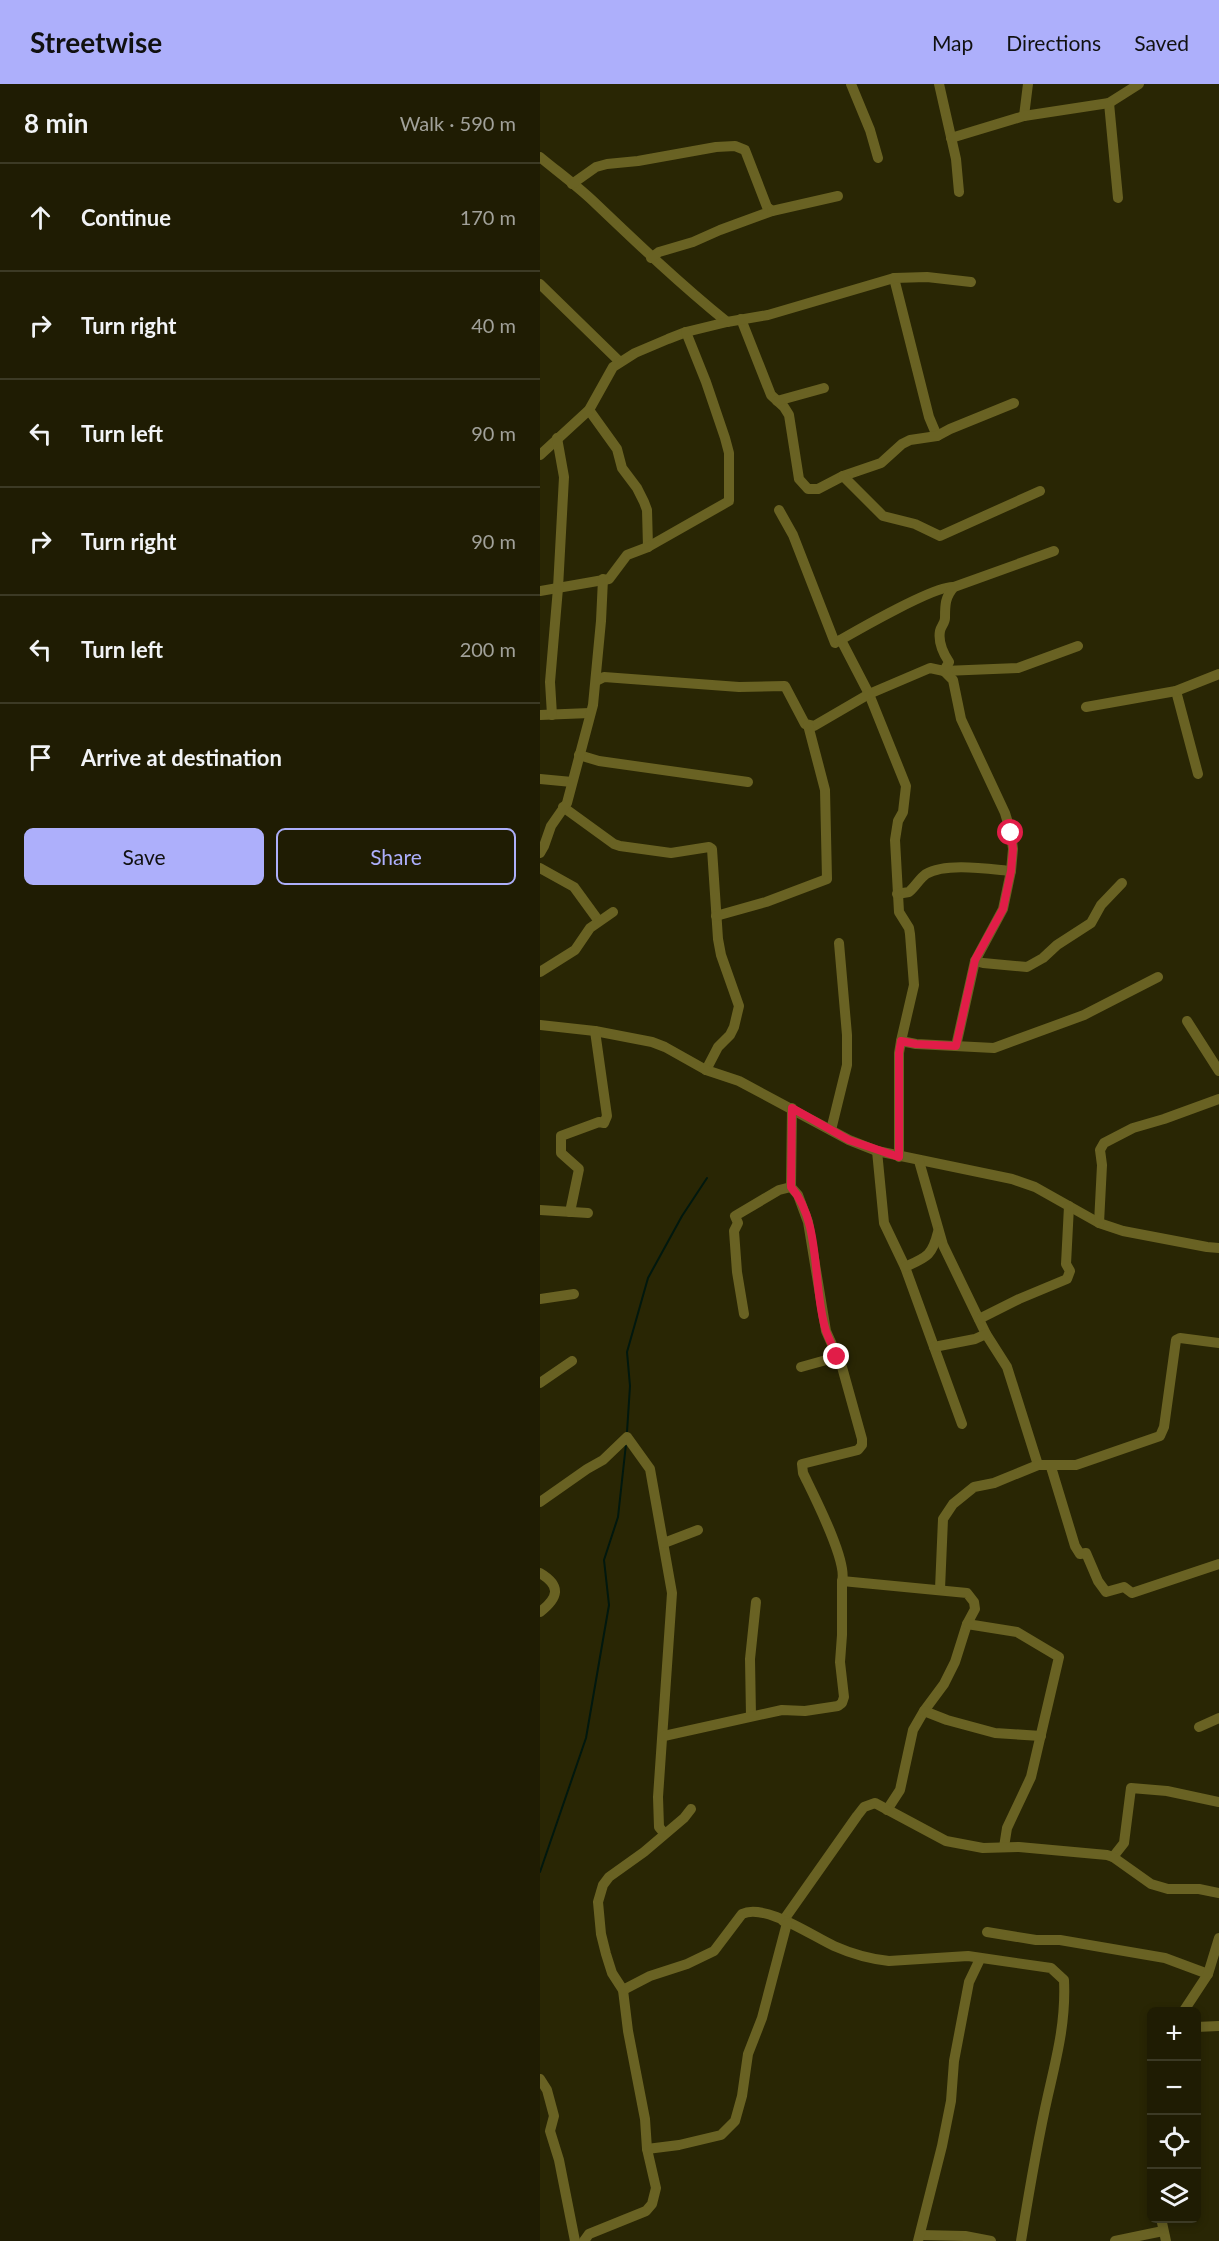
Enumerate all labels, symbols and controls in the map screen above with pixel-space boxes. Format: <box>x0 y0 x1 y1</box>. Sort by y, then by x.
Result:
text: Streetwise <box>30 25 162 59</box>
text: Map <box>932 30 973 55</box>
text: Directions <box>1006 30 1101 55</box>
text: Saved <box>1134 30 1189 55</box>
text: 8 min <box>24 107 88 139</box>
text: Walk · 590 m <box>400 111 516 135</box>
icon: ahead <box>24 201 57 234</box>
text: Continue <box>81 204 171 231</box>
text: 170 m <box>460 205 516 229</box>
icon: right <box>24 309 57 342</box>
text: Turn right <box>81 312 176 339</box>
text: 40 m <box>471 313 516 337</box>
icon: left <box>24 417 57 450</box>
text: Turn left <box>81 420 163 447</box>
text: 90 m <box>471 421 516 445</box>
icon: right <box>24 525 57 558</box>
text: Turn right <box>81 528 176 555</box>
text: 90 m <box>471 529 516 553</box>
icon: left <box>24 633 57 666</box>
text: Turn left <box>81 636 163 663</box>
text: 200 m <box>460 637 516 661</box>
icon: arrive <box>24 741 57 774</box>
text: Arrive at destination <box>81 744 282 771</box>
route start <box>997 819 1023 845</box>
button: Save <box>24 828 264 885</box>
button: Share <box>276 828 516 885</box>
route end <box>823 1343 849 1369</box>
map controls <box>1147 2007 1201 2223</box>
button: + <box>1147 2007 1201 2061</box>
button: − <box>1147 2061 1201 2115</box>
button: locate <box>1147 2115 1201 2169</box>
button: layers <box>1147 2169 1201 2223</box>

